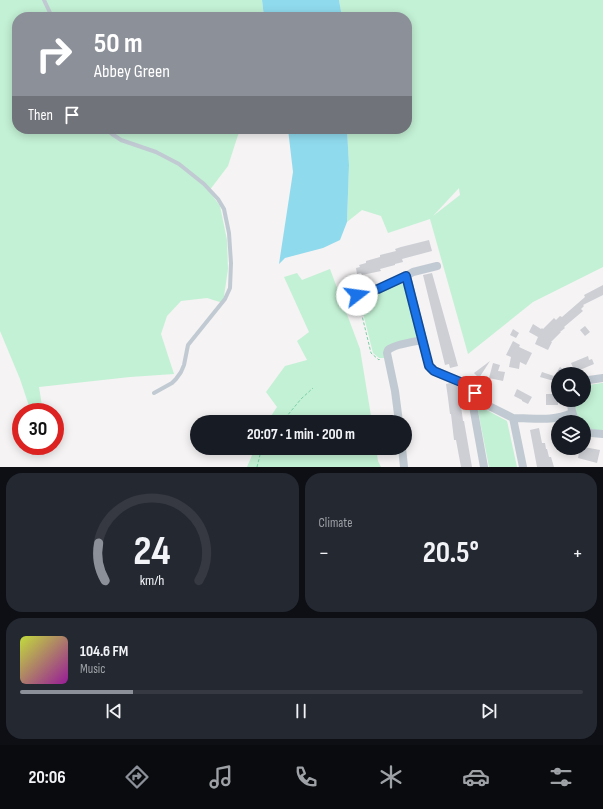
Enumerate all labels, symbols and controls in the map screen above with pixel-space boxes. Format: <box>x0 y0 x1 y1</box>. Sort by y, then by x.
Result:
text: 50 m <box>94 27 143 60</box>
icon: right <box>28 28 80 80</box>
text: Abbey Green <box>94 61 170 82</box>
icon: arrive <box>61 104 83 126</box>
text: Then <box>28 106 53 125</box>
position arrow <box>336 274 378 316</box>
map controls <box>551 367 591 455</box>
button: search <box>551 367 591 407</box>
pin <box>458 376 492 410</box>
icon: arrive <box>464 382 486 404</box>
speed limit sign: 30 <box>12 403 64 455</box>
button: layers <box>551 415 591 455</box>
text: 20:07 · 1 min · 200 m <box>247 425 355 444</box>
text: Climate <box>319 515 352 531</box>
text: 24 <box>134 526 171 575</box>
text: 20.5° <box>423 535 479 571</box>
text: − <box>319 540 329 567</box>
text: + <box>572 540 583 567</box>
text: km/h <box>140 571 165 588</box>
text: 104.6 FM <box>80 642 128 661</box>
text: Music <box>80 661 105 677</box>
icon: previous <box>103 700 125 722</box>
icon: pause <box>290 700 312 722</box>
icon: next <box>478 700 500 722</box>
icon: directions <box>123 763 151 791</box>
icon: music <box>207 763 235 791</box>
icon: phone <box>292 763 320 791</box>
icon: climate <box>377 763 405 791</box>
icon: car <box>462 763 490 791</box>
icon: filters <box>547 763 575 791</box>
text: 20:06 <box>28 767 66 788</box>

